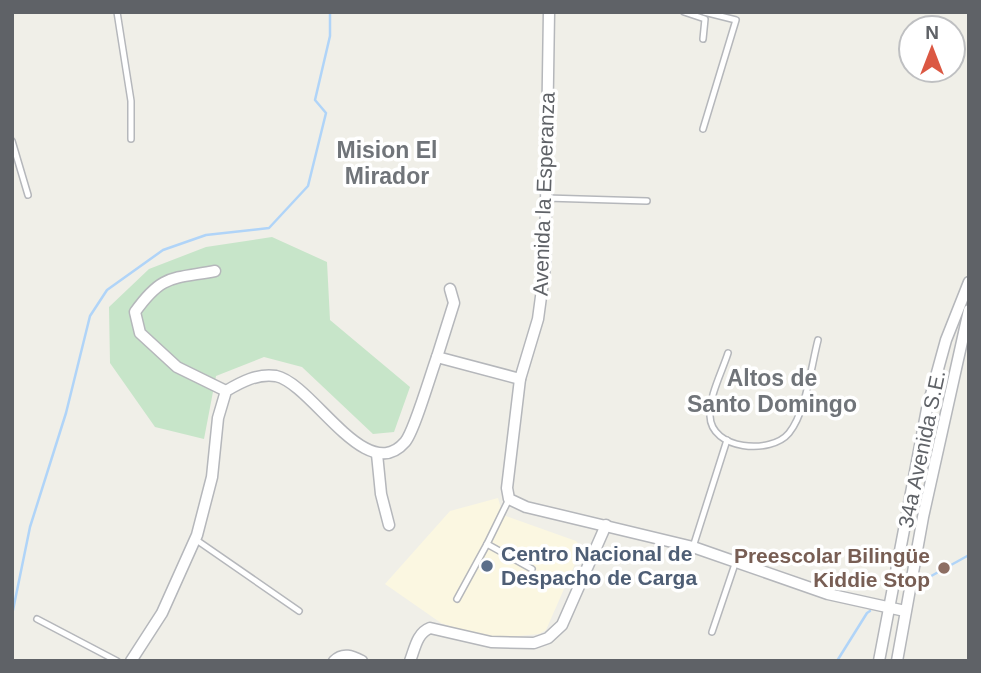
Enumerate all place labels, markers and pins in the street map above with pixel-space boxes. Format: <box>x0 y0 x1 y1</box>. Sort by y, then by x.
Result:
place label: Centro Nacional de Despacho de Carga <box>501 542 697 589</box>
place label: Preescolar Bilingüe Kiddie Stop <box>734 544 930 591</box>
marker: Centro Nacional de Despacho de Carga <box>479 558 495 574</box>
marker: Preescolar Bilingüe Kiddie Stop <box>936 560 952 576</box>

